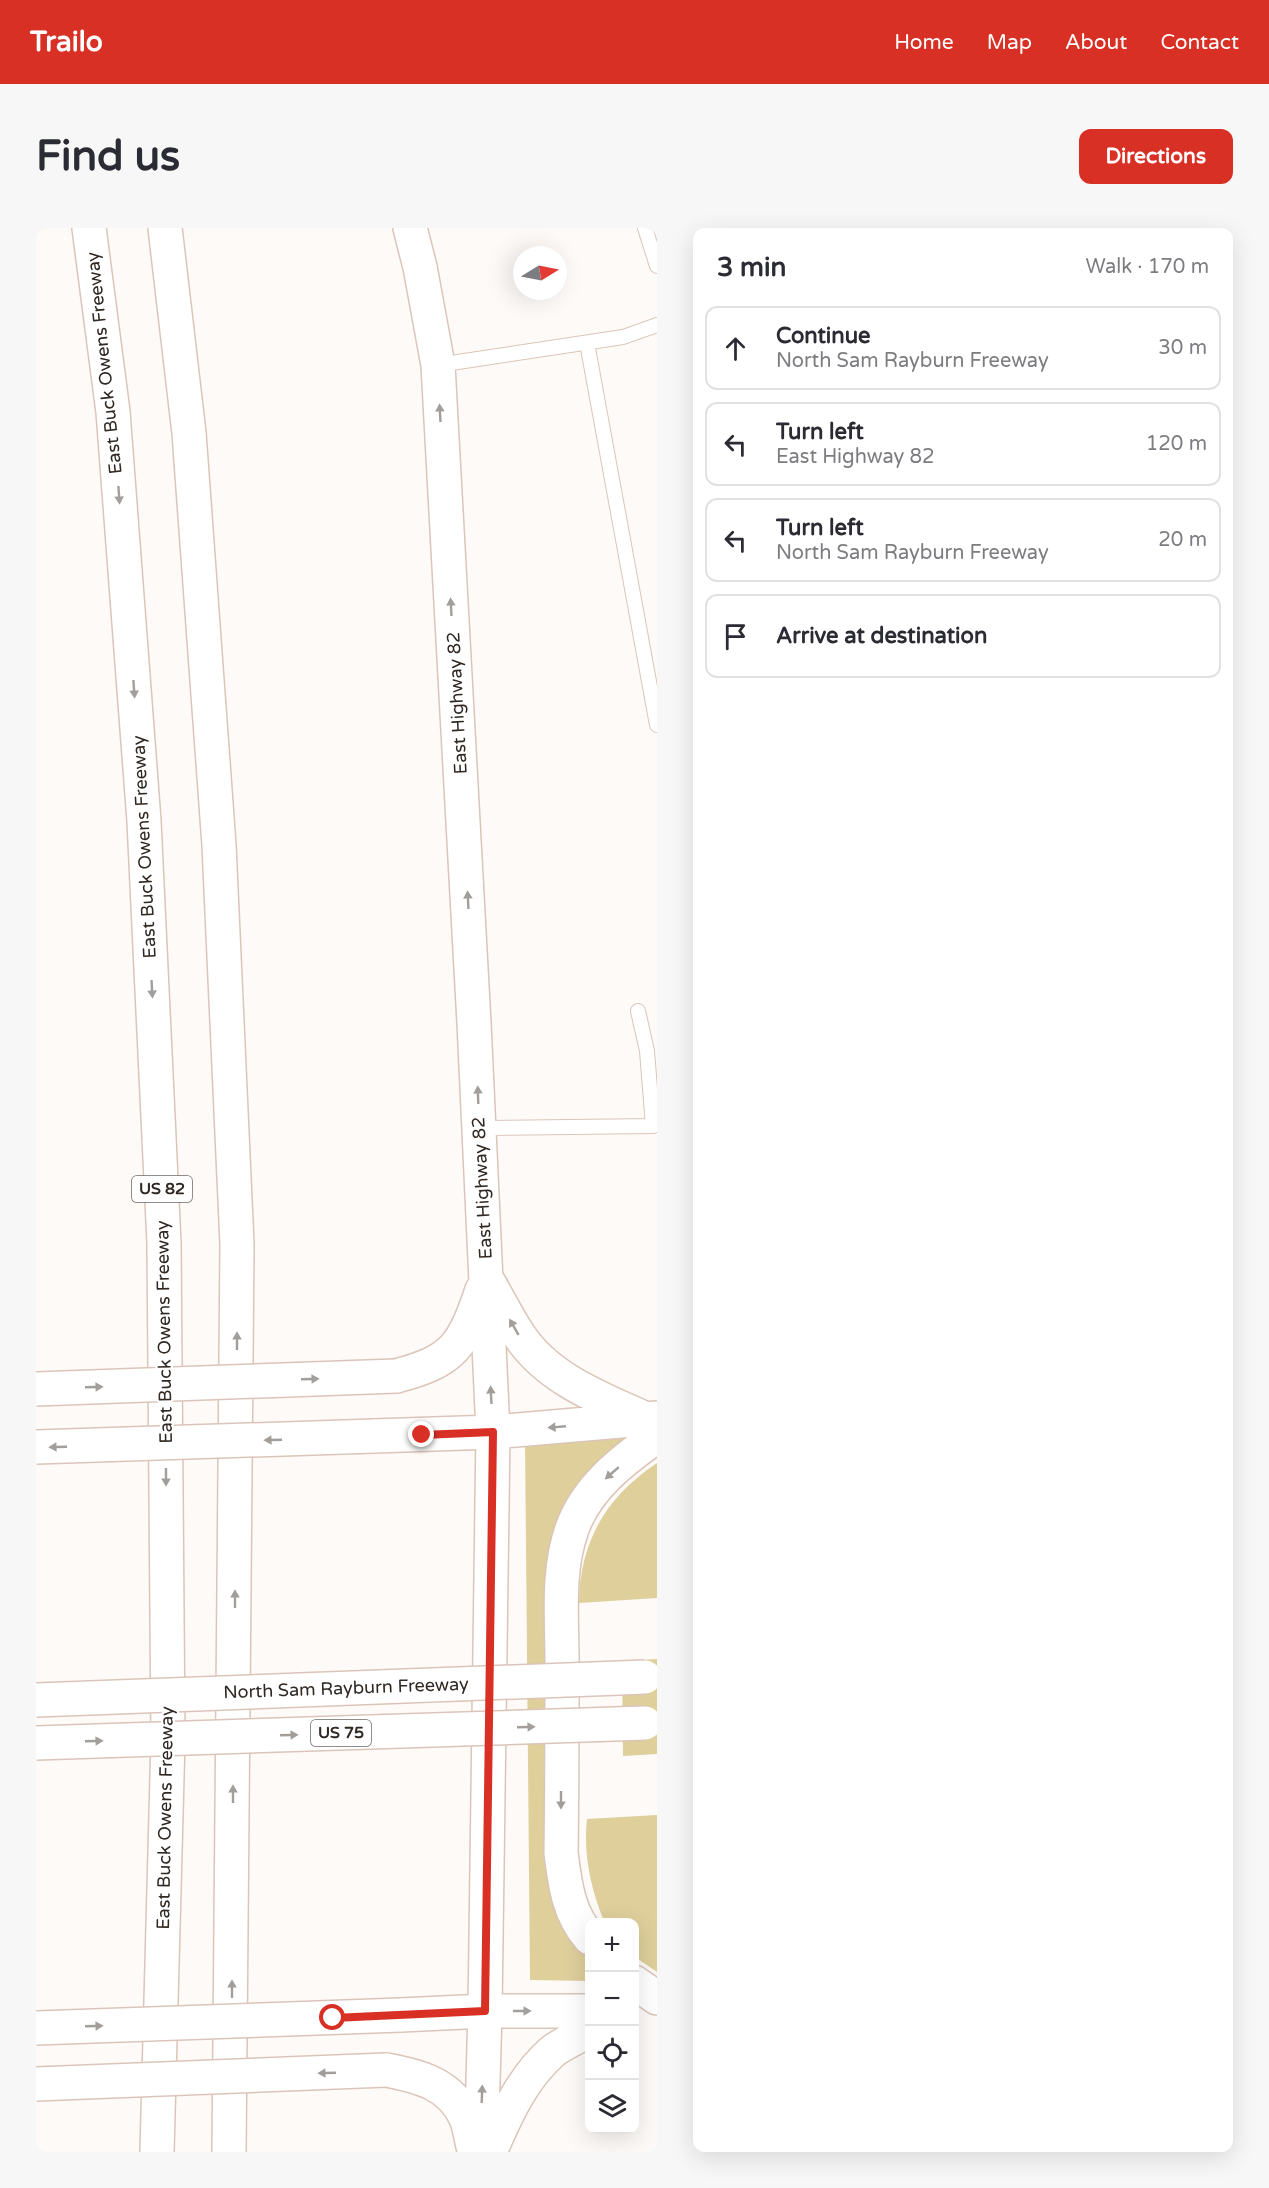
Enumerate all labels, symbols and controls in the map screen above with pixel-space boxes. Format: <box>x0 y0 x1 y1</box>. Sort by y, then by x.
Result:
text: Trailo <box>30 25 103 59</box>
text: Home <box>894 30 954 55</box>
text: Map <box>987 30 1032 55</box>
text: About <box>1065 30 1127 55</box>
text: Contact <box>1160 30 1239 55</box>
button: Directions <box>1079 129 1233 184</box>
text: Find us <box>36 131 180 182</box>
north arrow <box>513 246 567 300</box>
street label: East Buck Owens Freeway <box>81 250 127 475</box>
text: 3 min <box>717 252 786 283</box>
text: Walk · 170 m <box>1086 255 1209 279</box>
text: Continue <box>776 323 871 349</box>
icon: ahead <box>719 332 752 365</box>
text: 30 m <box>1158 336 1207 360</box>
text: North Sam Rayburn Freeway <box>776 349 1049 373</box>
one-way arrow <box>436 403 445 422</box>
text: Turn left <box>776 419 864 445</box>
icon: left <box>719 428 752 461</box>
text: 120 m <box>1146 432 1207 456</box>
text: East Highway 82 <box>776 445 935 469</box>
one-way arrow <box>114 485 124 504</box>
text: Turn left <box>776 515 864 541</box>
icon: left <box>719 524 752 557</box>
text: 20 m <box>1158 528 1207 552</box>
text: North Sam Rayburn Freeway <box>776 541 1049 565</box>
one-way arrow <box>447 598 456 617</box>
icon: arrive <box>719 620 752 653</box>
text: Arrive at destination <box>776 623 987 649</box>
street label: East Highway 82 <box>442 631 472 775</box>
one-way arrow <box>129 680 139 699</box>
street label: East Buck Owens Freeway <box>127 735 161 959</box>
one-way arrow <box>463 891 472 910</box>
one-way arrow <box>147 979 156 998</box>
one-way arrow <box>473 1085 482 1104</box>
street label: East Highway 82 <box>467 1116 497 1260</box>
road number: US 82 <box>132 1176 192 1202</box>
street label: East Buck Owens Freeway <box>151 1220 177 1444</box>
one-way arrow <box>509 1318 519 1335</box>
one-way arrow <box>232 1331 241 1350</box>
one-way arrow <box>301 1374 320 1383</box>
one-way arrow <box>85 1382 104 1391</box>
one-way arrow <box>487 1385 496 1404</box>
route end <box>408 1421 434 1447</box>
one-way arrow <box>547 1422 566 1432</box>
one-way arrow <box>264 1435 283 1444</box>
one-way arrow <box>48 1442 67 1451</box>
one-way arrow <box>605 1466 620 1479</box>
one-way arrow <box>161 1468 171 1487</box>
one-way arrow <box>230 1589 239 1608</box>
street label: North Sam Rayburn Freeway <box>223 1673 469 1703</box>
street label: East Buck Owens Freeway <box>152 1706 178 1930</box>
road number: US 75 <box>311 1720 371 1746</box>
one-way arrow <box>517 1722 536 1732</box>
one-way arrow <box>280 1730 299 1740</box>
one-way arrow <box>85 1737 104 1746</box>
one-way arrow <box>228 1784 238 1803</box>
one-way arrow <box>557 1791 566 1810</box>
map controls <box>585 1918 639 2134</box>
button: + <box>585 1918 639 1972</box>
button: − <box>585 1972 639 2026</box>
one-way arrow <box>227 1979 236 1998</box>
route start <box>319 2004 345 2030</box>
one-way arrow <box>513 2006 532 2016</box>
one-way arrow <box>85 2022 104 2031</box>
button: locate <box>585 2026 639 2080</box>
one-way arrow <box>318 2068 337 2077</box>
button: layers <box>585 2080 639 2134</box>
one-way arrow <box>478 2084 487 2103</box>

